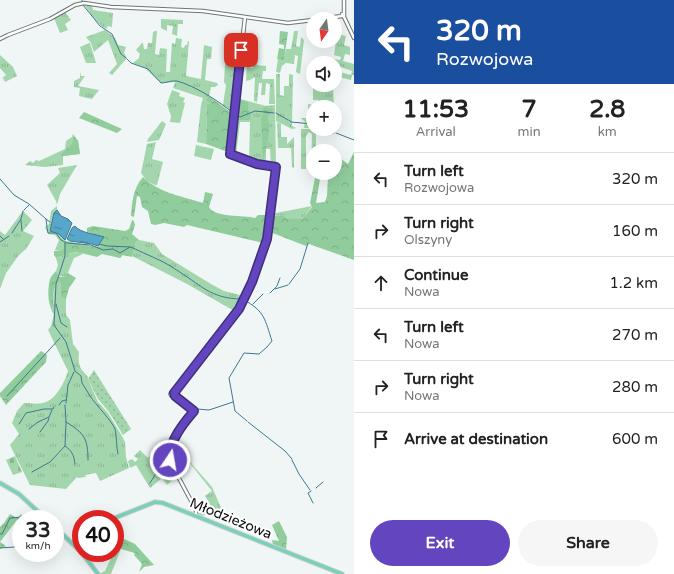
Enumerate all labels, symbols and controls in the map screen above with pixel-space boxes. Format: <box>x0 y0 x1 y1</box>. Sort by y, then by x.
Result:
north arrow <box>306 12 342 48</box>
map controls <box>306 12 342 180</box>
text: 320 m <box>436 14 522 48</box>
icon: left <box>370 16 422 68</box>
pin <box>224 33 258 67</box>
icon: arrive <box>230 39 252 61</box>
text: Rozwojowa <box>436 48 533 70</box>
button: sound <box>306 56 342 92</box>
text: 11:53 <box>403 95 469 124</box>
text: 7 <box>522 95 537 124</box>
text: 2.8 <box>589 95 625 124</box>
button: + <box>306 100 342 136</box>
text: Arrival <box>416 124 456 140</box>
text: min <box>518 124 541 140</box>
text: km <box>598 124 617 140</box>
button: − <box>306 144 342 180</box>
text: Turn left <box>404 162 464 180</box>
icon: left <box>370 168 392 190</box>
text: 320 m <box>612 170 658 188</box>
text: Rozwojowa <box>404 180 474 196</box>
text: Turn right <box>404 214 474 232</box>
icon: right <box>370 220 392 242</box>
text: 160 m <box>612 222 658 240</box>
text: Olszyny <box>404 232 452 248</box>
text: Continue <box>404 266 468 284</box>
icon: ahead <box>370 272 392 294</box>
text: 1.2 km <box>609 274 658 292</box>
text: Nowa <box>404 284 440 300</box>
text: Turn left <box>404 318 464 336</box>
icon: left <box>370 324 392 346</box>
text: 270 m <box>612 326 658 344</box>
text: Nowa <box>404 336 440 352</box>
text: Turn right <box>404 370 474 388</box>
icon: right <box>370 376 392 398</box>
text: 280 m <box>612 378 658 396</box>
text: Nowa <box>404 388 440 404</box>
icon: arrive <box>370 428 392 450</box>
text: Arrive at destination <box>404 430 548 448</box>
text: 600 m <box>612 430 658 448</box>
position arrow <box>149 439 191 481</box>
street label: Młodzieżowa <box>187 494 274 543</box>
speed limit sign: 40 <box>72 510 124 562</box>
text: 33 <box>25 519 51 543</box>
button: Exit <box>370 520 510 566</box>
button: Share <box>518 520 658 566</box>
text: km/h <box>25 540 51 552</box>

